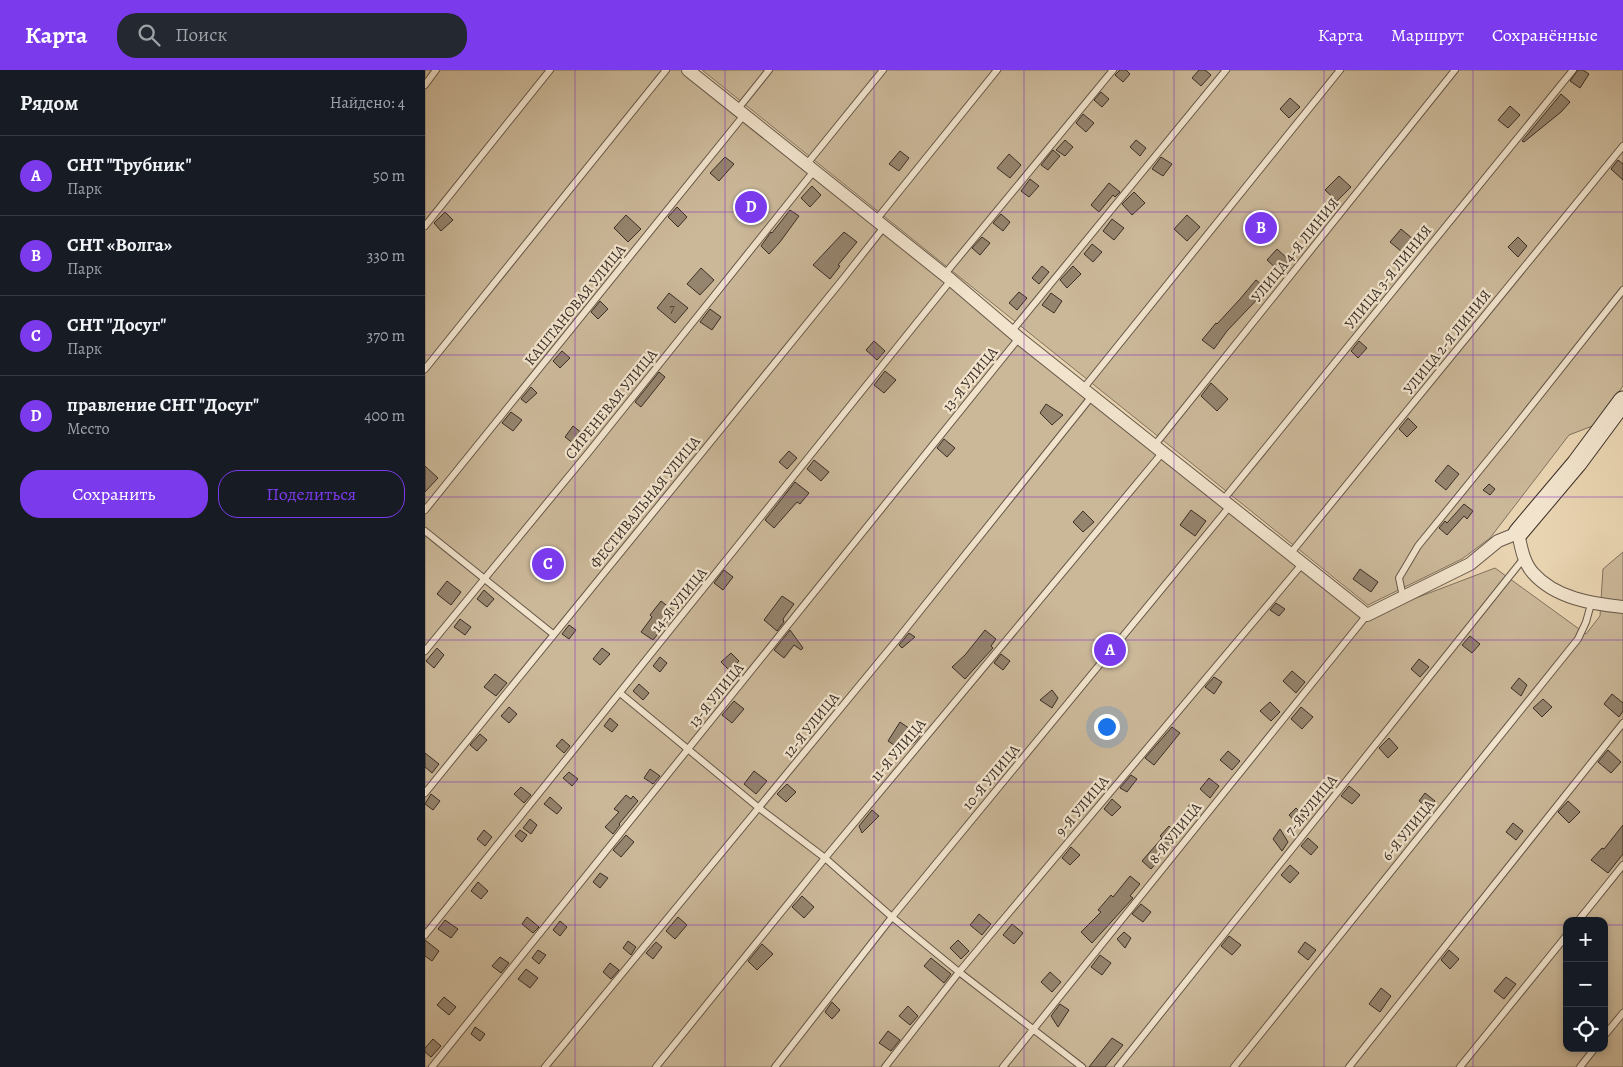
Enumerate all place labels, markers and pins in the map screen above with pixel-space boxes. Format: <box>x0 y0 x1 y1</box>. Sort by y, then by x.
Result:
pin: D <box>735 188 767 226</box>
pin: B <box>1245 209 1277 247</box>
pin: C <box>532 545 564 583</box>
pin: A <box>1094 631 1126 669</box>

